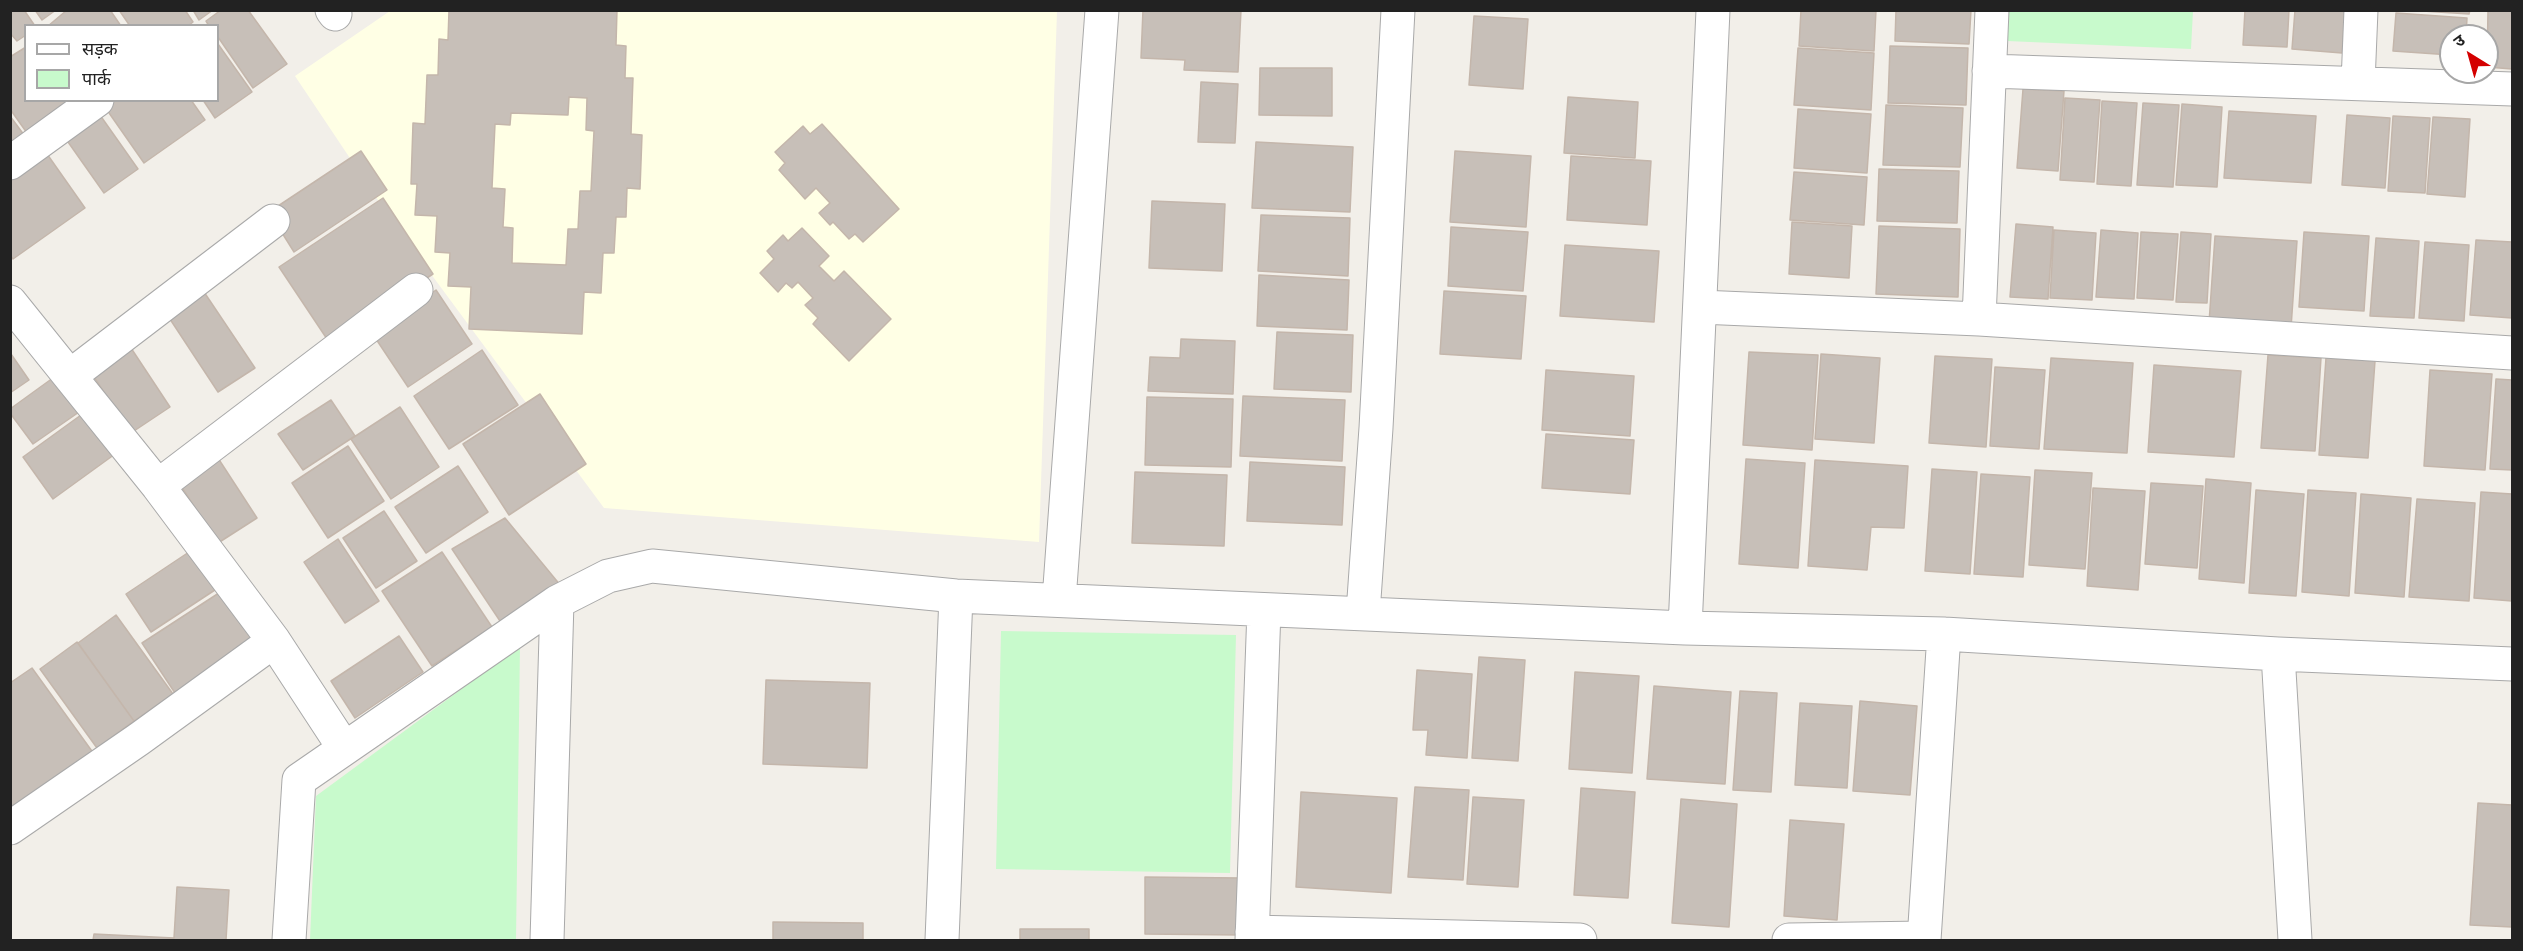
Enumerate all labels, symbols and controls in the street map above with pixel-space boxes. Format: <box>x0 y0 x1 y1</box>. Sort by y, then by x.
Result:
legend <box>24 24 219 102</box>
north arrow <box>2439 24 2499 84</box>
text: उ <box>2449 30 2470 53</box>
text: सड़क <box>82 37 118 61</box>
text: पार्क <box>82 67 111 91</box>

